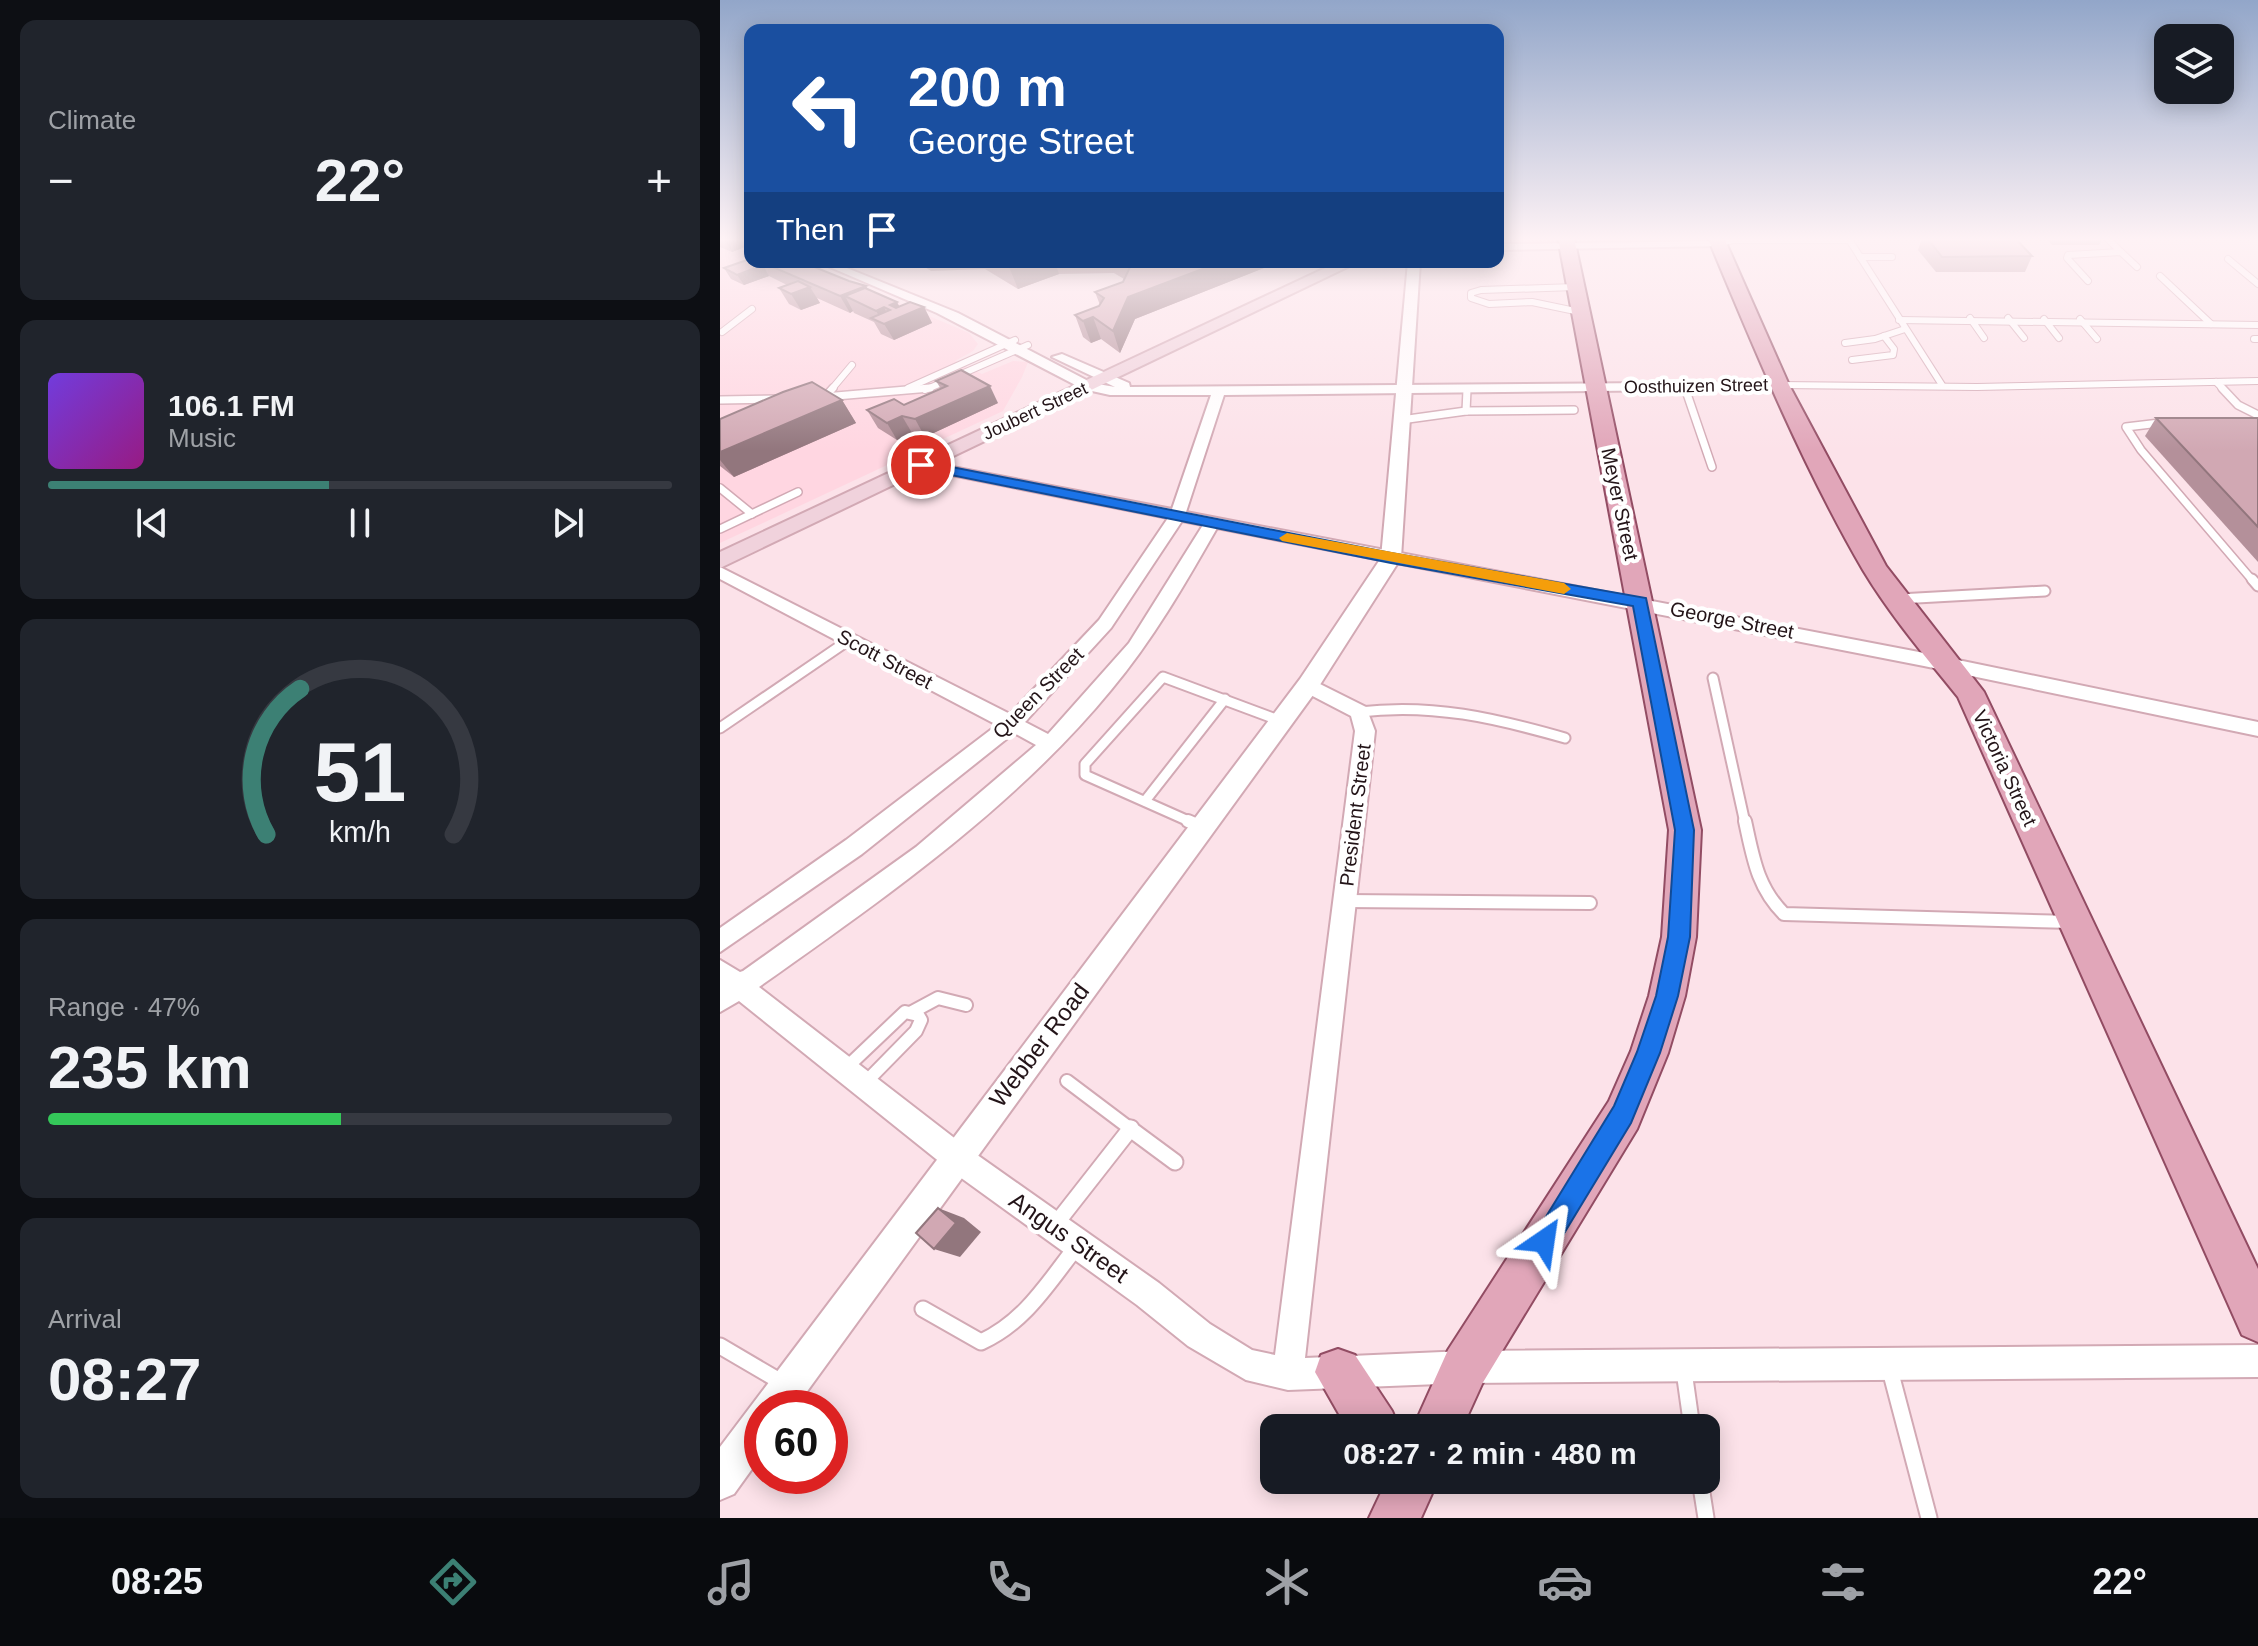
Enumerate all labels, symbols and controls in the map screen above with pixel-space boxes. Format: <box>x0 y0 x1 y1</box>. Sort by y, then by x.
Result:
map controls <box>2154 24 2234 104</box>
button: layers <box>2154 24 2234 104</box>
text: 200 m <box>908 55 1067 118</box>
icon: left <box>776 56 880 160</box>
text: Climate <box>48 105 136 135</box>
text: George Street <box>908 121 1134 162</box>
text: 22° <box>315 147 405 214</box>
text: − <box>48 156 74 205</box>
text: + <box>646 156 672 205</box>
icon: arrive <box>860 208 904 252</box>
text: Then <box>776 213 844 246</box>
street label: Oosthuizen Street <box>1624 375 1768 397</box>
street label: Joubert Street <box>980 378 1090 444</box>
text: 106.1 FM <box>168 389 295 422</box>
text: Music <box>168 423 236 453</box>
pin <box>887 431 955 499</box>
icon: arrive <box>899 443 943 487</box>
street label: Meyer Street <box>1597 446 1643 563</box>
icon: previous <box>130 501 174 545</box>
icon: pause <box>338 501 382 545</box>
icon: next <box>546 501 590 545</box>
street label: George Street <box>1668 597 1796 643</box>
street label: Scott Street <box>834 625 937 693</box>
street label: Queen Street <box>988 643 1088 743</box>
street label: Victoria Street <box>1969 707 2042 830</box>
text: 51 <box>314 726 406 819</box>
street label: President Street <box>1335 742 1375 888</box>
text: km/h <box>329 816 391 848</box>
street label: Webber Road <box>984 978 1094 1112</box>
text: Range · 47% <box>48 992 200 1022</box>
text: 235 km <box>48 1034 252 1101</box>
street label: Angus Street <box>1004 1186 1134 1288</box>
position arrow <box>1502 1199 1586 1283</box>
text: Arrival <box>48 1304 122 1334</box>
text: 08:27 <box>48 1346 201 1413</box>
speed limit sign: 60 <box>744 1390 848 1494</box>
text: 08:27 · 2 min · 480 m <box>1343 1437 1637 1470</box>
icon: directions <box>425 1554 481 1610</box>
icon: music <box>703 1554 759 1610</box>
icon: phone <box>981 1554 1037 1610</box>
icon: climate <box>1259 1554 1315 1610</box>
icon: car <box>1537 1554 1593 1610</box>
icon: filters <box>1815 1554 1871 1610</box>
text: 08:25 <box>111 1561 203 1602</box>
text: 22° <box>2092 1561 2147 1602</box>

